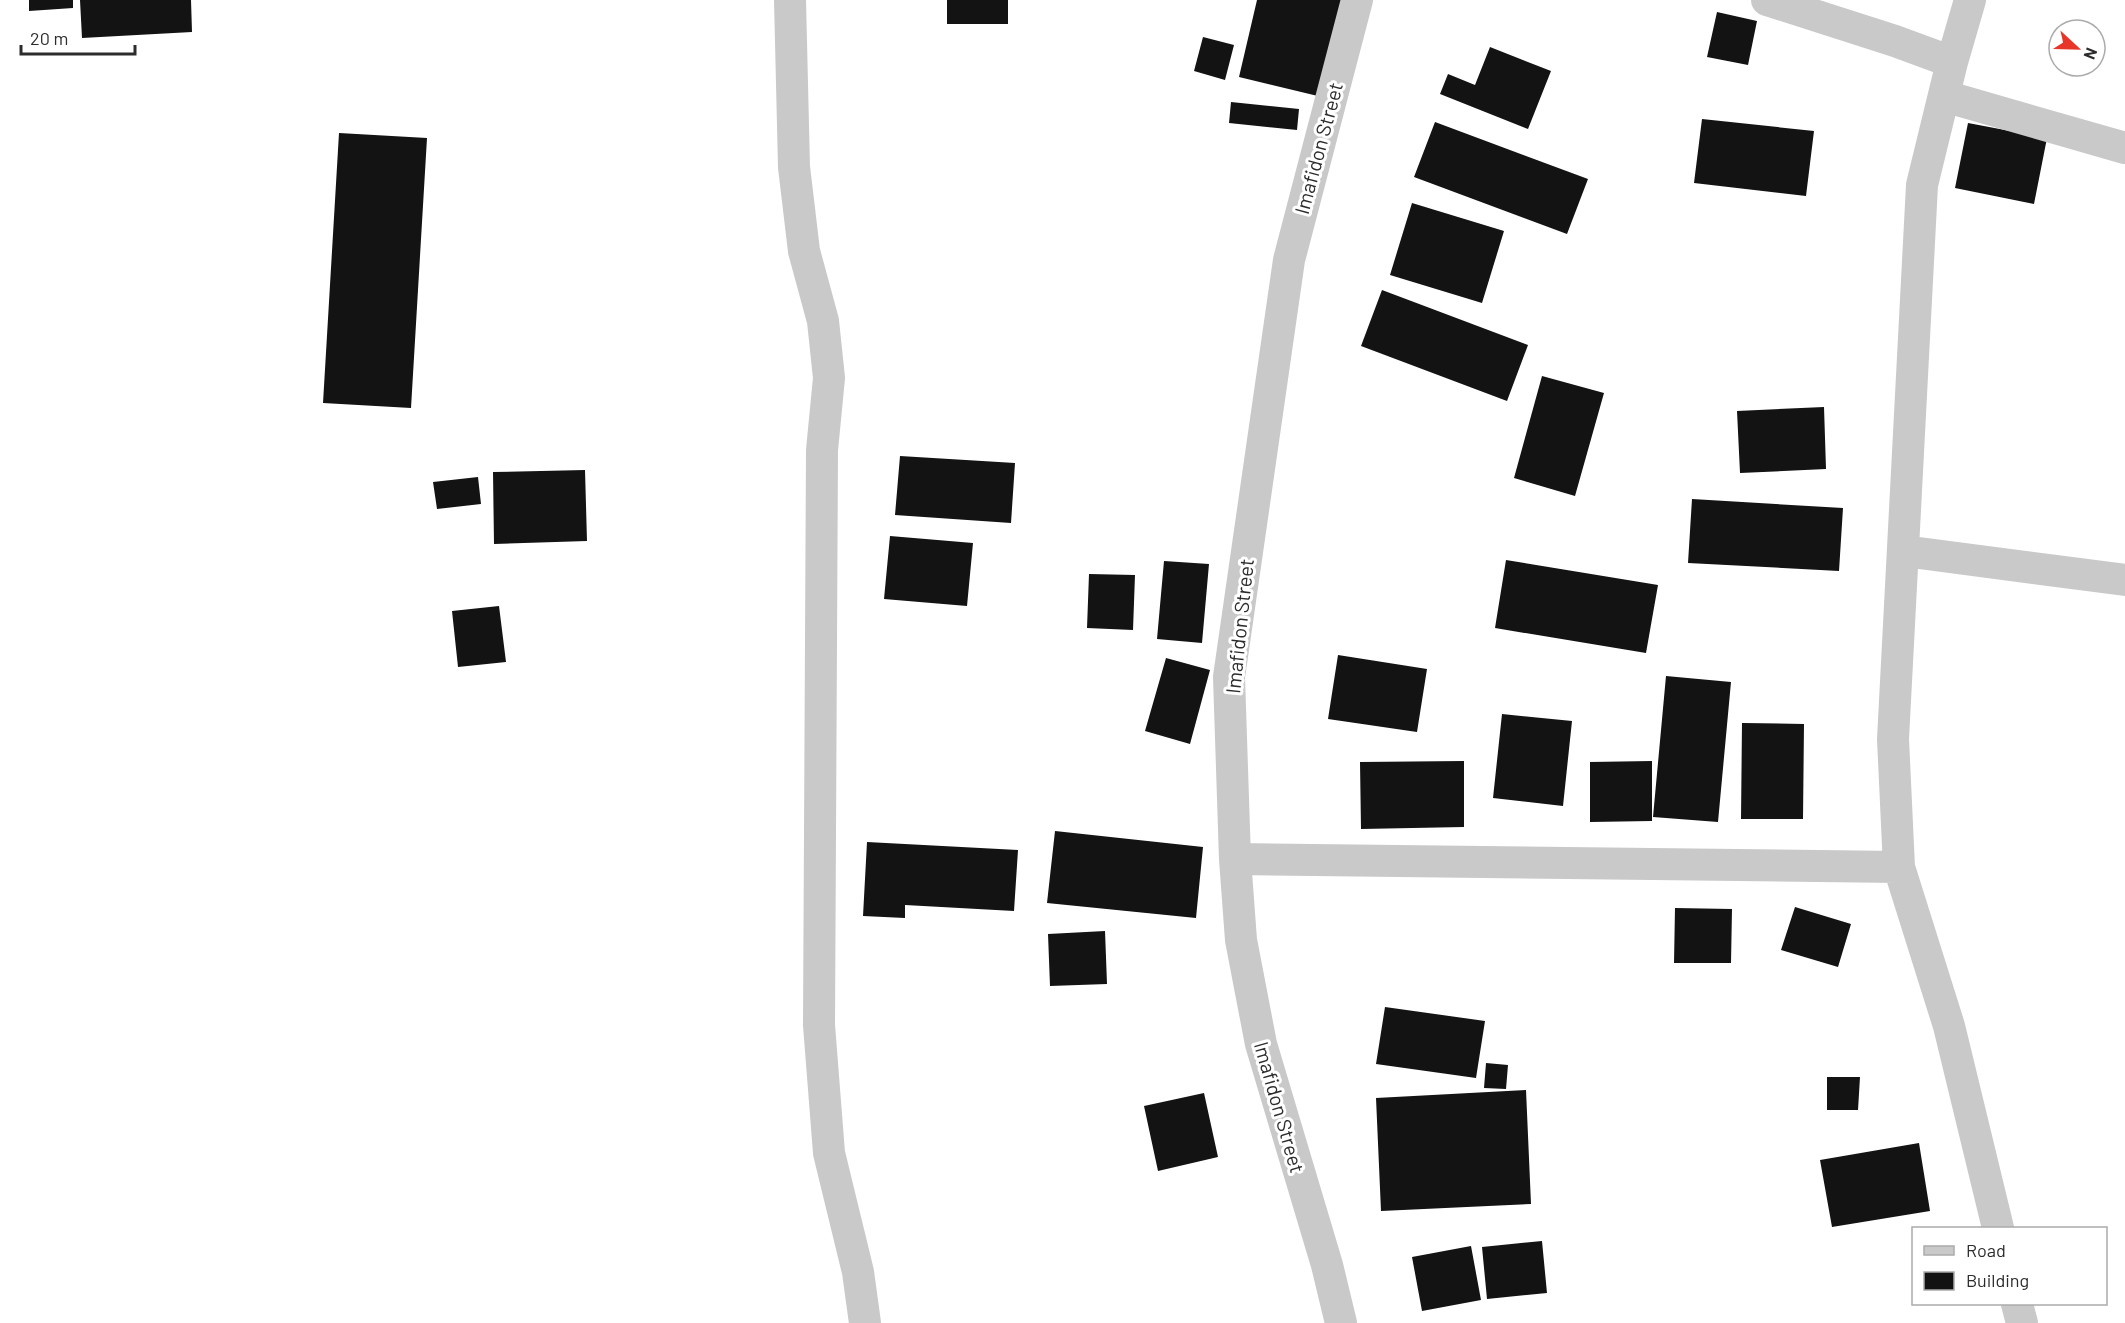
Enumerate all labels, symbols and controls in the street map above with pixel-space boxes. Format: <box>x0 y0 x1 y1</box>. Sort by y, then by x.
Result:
scale bar <box>21 18 135 56</box>
north arrow <box>2047 18 2107 78</box>
text: 20 m <box>30 27 68 49</box>
text: N <box>2081 45 2102 62</box>
street label: Imafidon Street <box>1289 80 1347 216</box>
street label: Imafidon Street <box>1220 557 1258 695</box>
street label: Imafidon Street <box>1250 1039 1310 1175</box>
legend <box>1912 1227 2107 1305</box>
text: Road <box>1966 1239 2006 1261</box>
text: Building <box>1966 1269 2029 1291</box>

